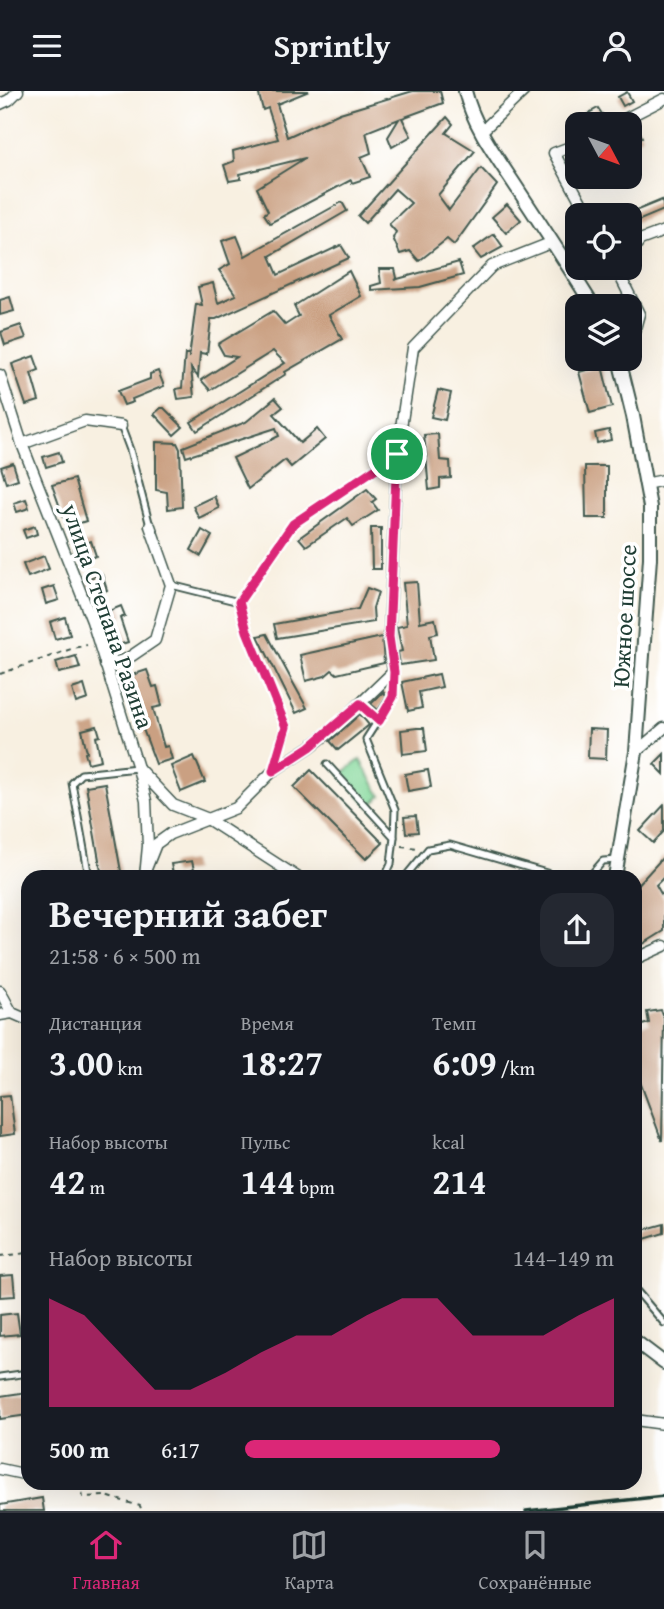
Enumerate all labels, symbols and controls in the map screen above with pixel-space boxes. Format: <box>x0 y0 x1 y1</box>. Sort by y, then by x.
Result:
text: Sprintly <box>274 22 390 69</box>
icon: menu <box>28 27 66 65</box>
icon: person <box>598 27 636 65</box>
north arrow <box>565 112 642 189</box>
map controls <box>565 112 642 371</box>
button: locate <box>565 203 642 280</box>
button: layers <box>565 294 642 371</box>
pin <box>367 424 427 484</box>
icon: arrive <box>378 435 416 473</box>
street label: улица Степана Разина <box>53 498 163 734</box>
street label: Южное шоссе <box>603 543 645 689</box>
text: Вечерний забег <box>49 885 327 941</box>
button: share <box>540 893 614 967</box>
text: 21:58 · 6 × 500 m <box>49 939 201 972</box>
text: Дистанция <box>49 1009 142 1037</box>
text: Время <box>241 1009 294 1037</box>
text: Темп <box>432 1009 476 1037</box>
text: 3.00 <box>49 1037 113 1088</box>
text: 18:27 <box>241 1037 323 1088</box>
text: 6:09 <box>432 1037 497 1088</box>
text: km <box>113 1054 143 1082</box>
text: /km <box>497 1054 535 1082</box>
text: Набор высоты <box>49 1128 168 1156</box>
text: Пульс <box>241 1128 290 1156</box>
text: kcal <box>432 1128 465 1156</box>
text: 42 <box>49 1156 85 1207</box>
text: 144 <box>241 1156 295 1207</box>
text: 214 <box>432 1156 487 1207</box>
text: m <box>85 1173 105 1201</box>
text: bpm <box>295 1173 335 1201</box>
text: Набор высоты <box>49 1241 193 1274</box>
text: 144–149 m <box>513 1241 614 1274</box>
text: 500 m <box>49 1433 110 1466</box>
text: 6:17 <box>161 1433 200 1466</box>
tab: Главная <box>72 1526 140 1596</box>
tab: Карта <box>285 1526 334 1596</box>
tab: Сохранённые <box>478 1526 592 1596</box>

